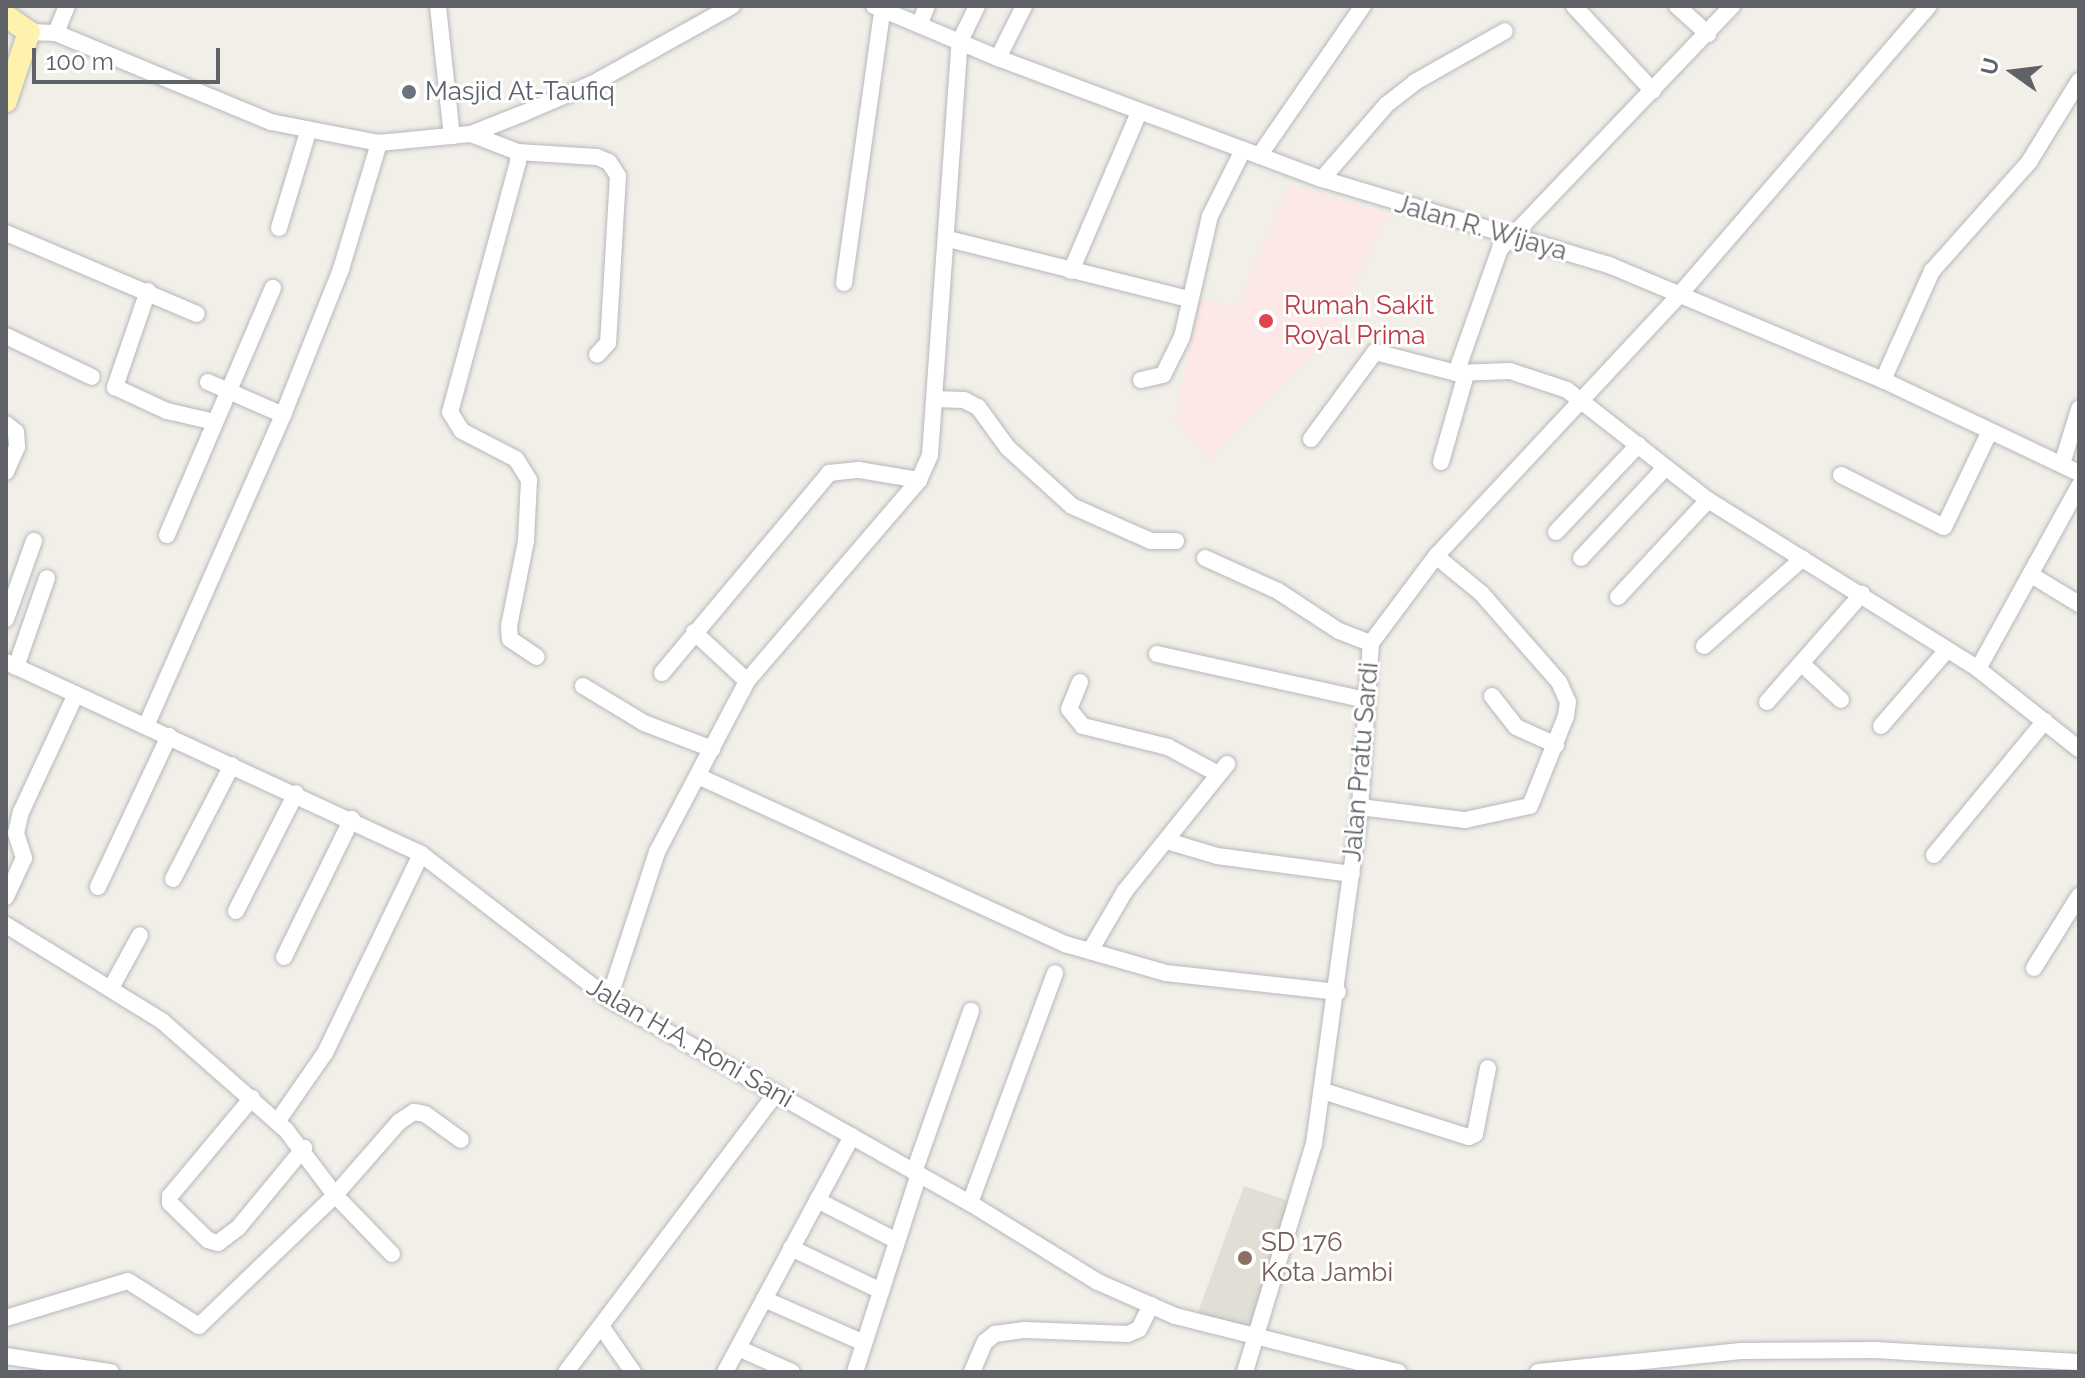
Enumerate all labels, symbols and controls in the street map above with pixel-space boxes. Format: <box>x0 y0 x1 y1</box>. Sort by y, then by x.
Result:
scale bar <box>36 32 224 82</box>
north arrow <box>1973 32 2053 112</box>
text: 100 m <box>46 47 114 76</box>
text: U <box>1975 55 2004 77</box>
place label: Masjid At-Taufiq <box>425 76 616 108</box>
marker: Masjid At-Taufiq <box>400 83 418 101</box>
street label: Jalan R. Wijaya <box>1391 188 1571 268</box>
place label: Rumah Sakit Royal Prima <box>1284 290 1434 352</box>
marker: Rumah Sakit Royal Prima <box>1255 310 1277 332</box>
street label: Jalan Pratu Sardi <box>1337 661 1385 863</box>
street label: Jalan H.A. Roni Sani <box>581 971 799 1115</box>
place label: SD 176 Kota Jambi <box>1261 1227 1394 1288</box>
marker: SD 176 Kota Jambi <box>1236 1249 1254 1267</box>

